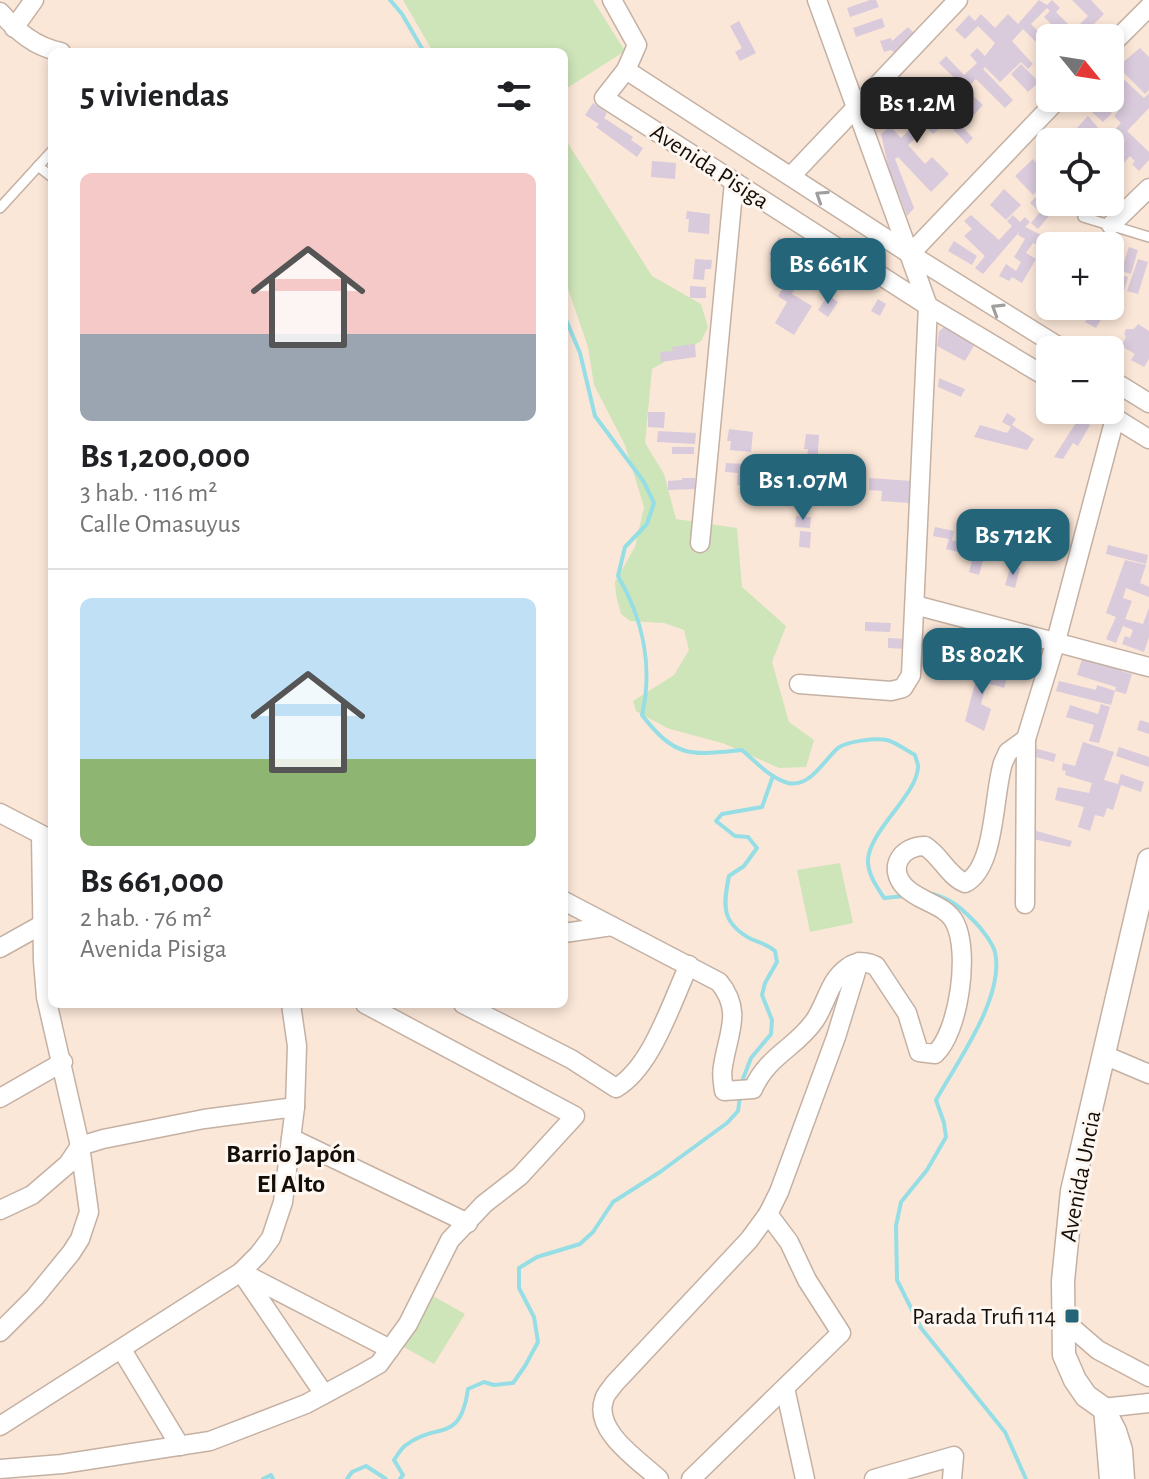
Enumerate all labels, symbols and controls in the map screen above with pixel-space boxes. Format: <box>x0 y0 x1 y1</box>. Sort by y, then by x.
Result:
north arrow <box>1036 24 1124 112</box>
map controls <box>1036 24 1124 424</box>
icon: filters <box>492 74 536 118</box>
pin: Bs 1.2M <box>843 77 991 145</box>
text: 5 viviendas <box>80 79 229 113</box>
text: Bs 1.2M <box>878 90 956 116</box>
street label: Avenida Pisiga <box>646 120 773 214</box>
button: locate <box>1036 128 1124 216</box>
one-way arrow <box>816 191 830 206</box>
icon: home <box>236 225 380 369</box>
button: + <box>1036 232 1124 320</box>
pin: Bs 661K <box>754 238 902 306</box>
text: Bs 661K <box>789 251 867 277</box>
one-way arrow <box>991 303 1006 318</box>
button: − <box>1036 336 1124 424</box>
text: Bs 1,200,000 <box>80 440 250 474</box>
pin: Bs 1.07M <box>720 454 886 522</box>
text: Bs 1.07M <box>758 467 848 493</box>
text: 3 hab. · 116 m² <box>80 480 217 506</box>
pin: Bs 712K <box>939 509 1087 577</box>
text: Calle Omasuyus <box>80 511 241 537</box>
text: Bs 712K <box>975 522 1052 548</box>
pin: Bs 802K <box>908 628 1056 696</box>
text: Bs 802K <box>941 641 1023 667</box>
icon: home <box>236 650 380 794</box>
text: Bs 661,000 <box>80 865 224 899</box>
text: 2 hab. · 76 m² <box>80 905 212 931</box>
text: Avenida Pisiga <box>80 936 227 962</box>
street label: Avenida Uncia <box>1057 1109 1105 1244</box>
district label: Barrio Japón El Alto <box>226 1141 356 1197</box>
place label: Parada Trufi 114 <box>912 1305 1056 1329</box>
marker: Parada Trufi 114 <box>1063 1307 1081 1325</box>

